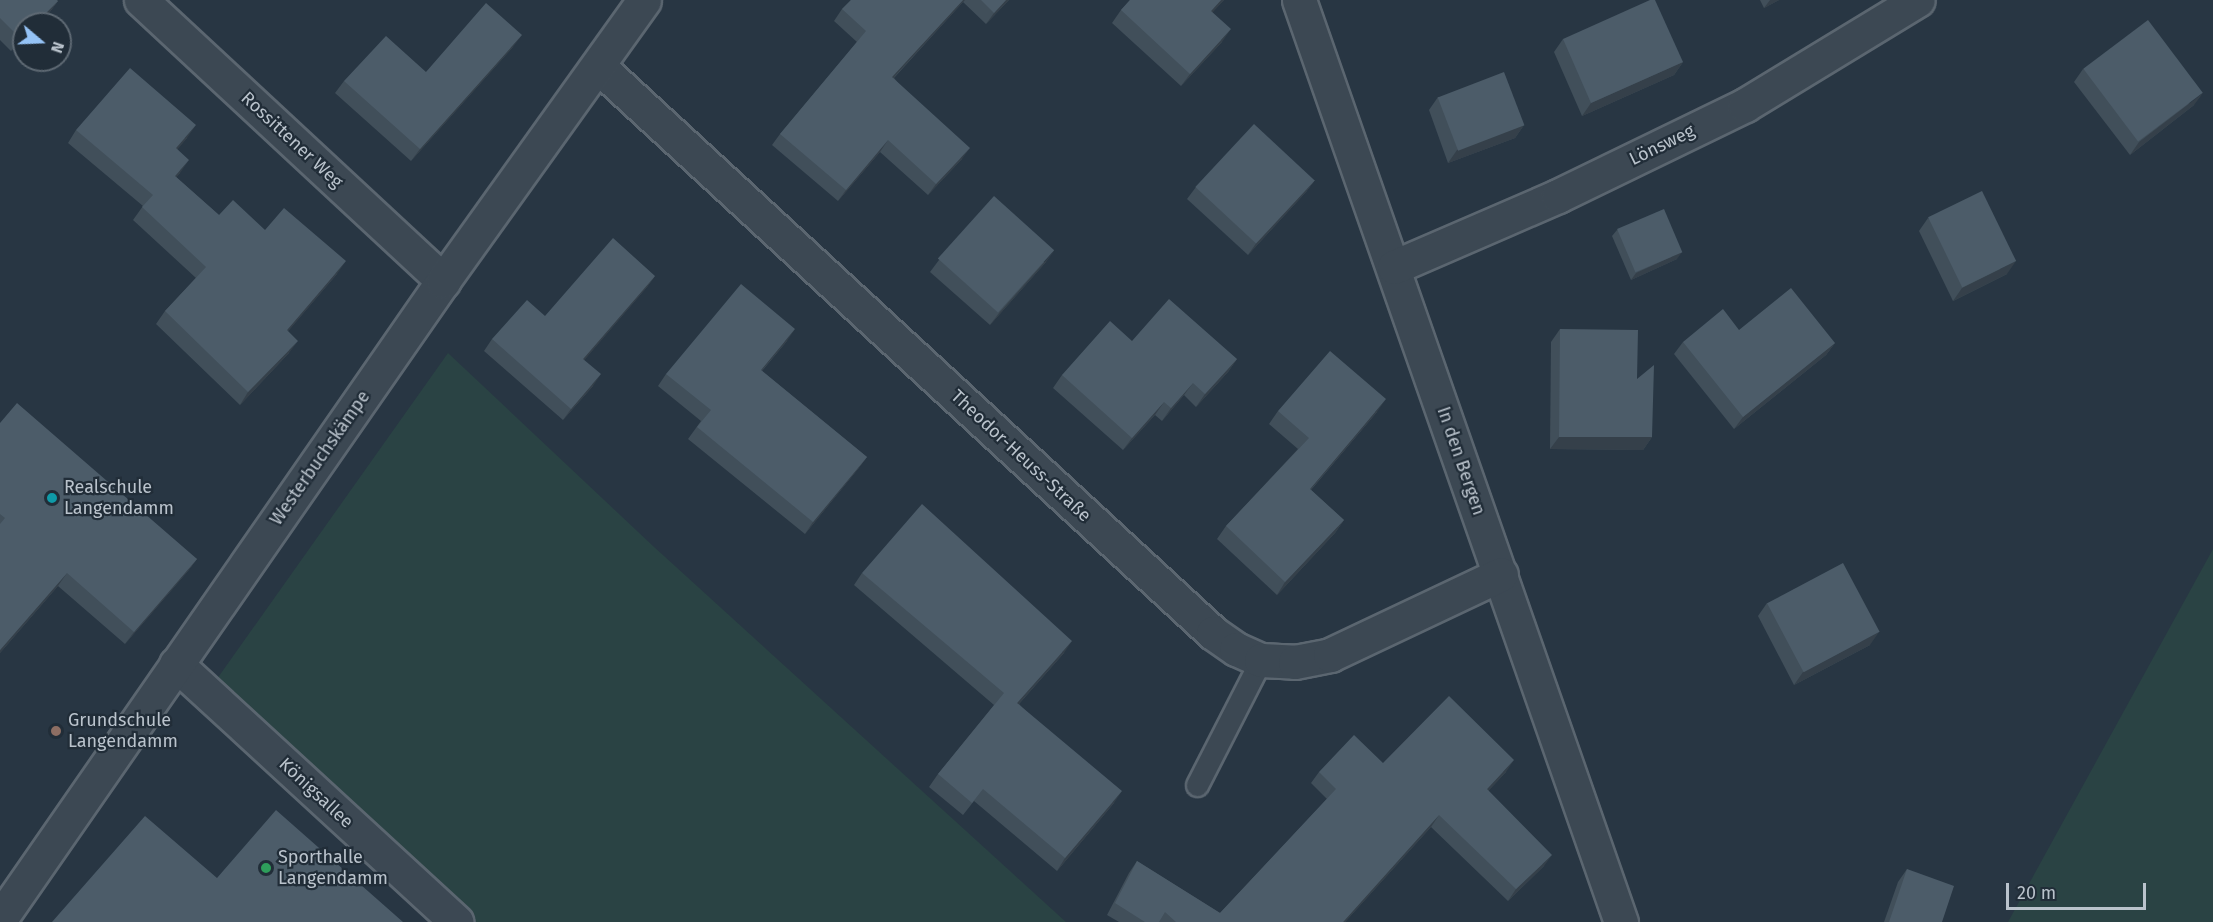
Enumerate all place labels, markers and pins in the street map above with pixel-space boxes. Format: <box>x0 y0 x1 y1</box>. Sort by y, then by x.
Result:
place label: Realschule Langendamm <box>64 477 174 520</box>
marker: Realschule Langendamm <box>45 491 59 505</box>
place label: Grundschule Langendamm <box>68 710 178 752</box>
marker: Grundschule Langendamm <box>49 724 63 738</box>
place label: Sporthalle Langendamm <box>278 847 388 890</box>
marker: Sporthalle Langendamm <box>259 861 273 875</box>

